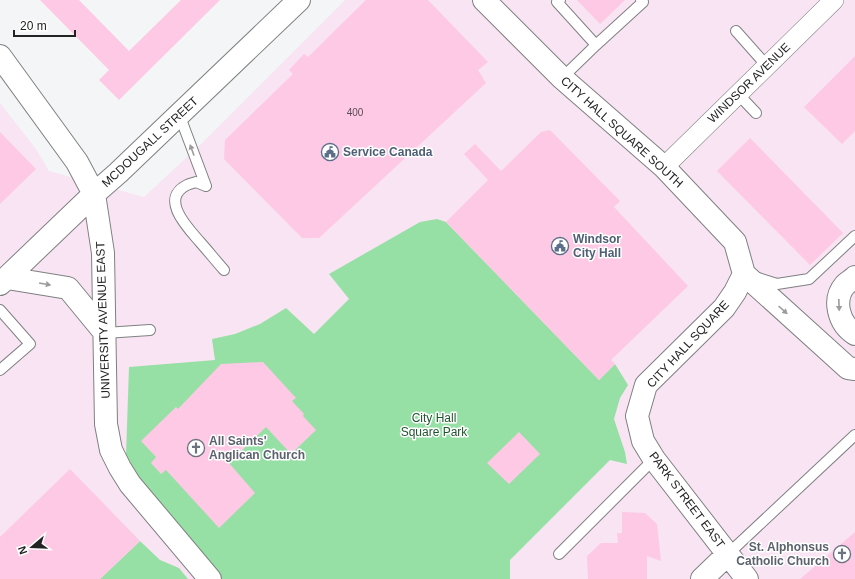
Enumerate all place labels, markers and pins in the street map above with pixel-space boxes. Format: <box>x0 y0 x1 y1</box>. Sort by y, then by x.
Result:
public building icon: Service Canada <box>320 142 340 162</box>
place label: Service Canada <box>343 145 433 159</box>
place label: Windsor City Hall <box>573 232 621 260</box>
public building icon: Windsor City Hall <box>550 236 570 256</box>
place label: All Saints' Anglican Church <box>209 434 305 462</box>
church icon: All Saints' Anglican Church <box>186 438 206 458</box>
place label: St. Alphonsus Catholic Church <box>736 540 829 568</box>
church icon: St. Alphonsus Catholic Church <box>832 544 852 564</box>

